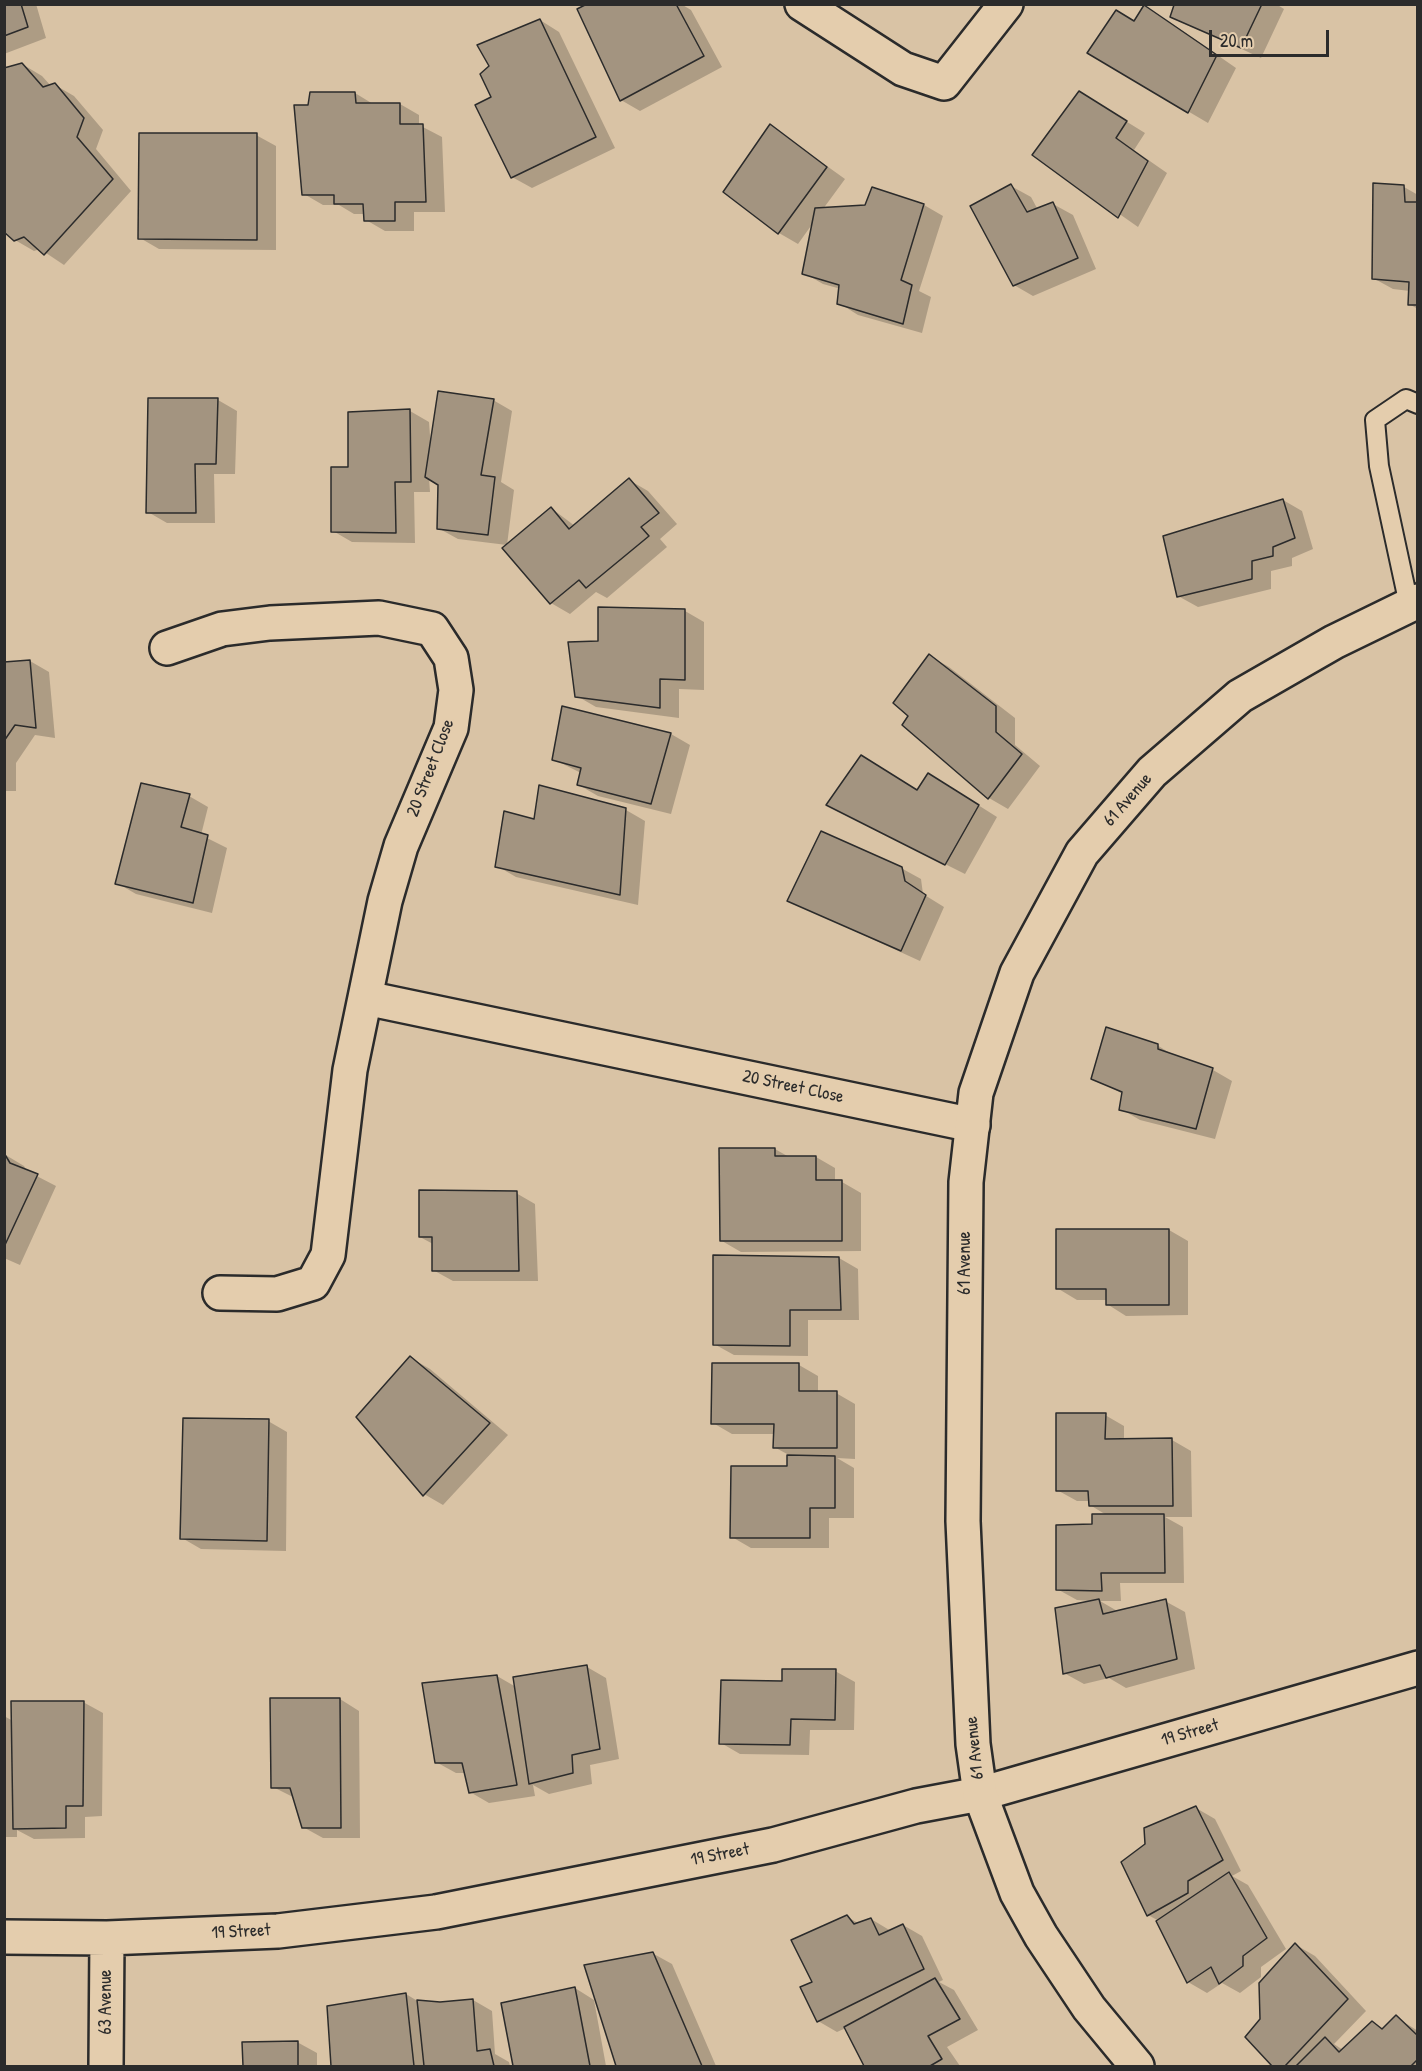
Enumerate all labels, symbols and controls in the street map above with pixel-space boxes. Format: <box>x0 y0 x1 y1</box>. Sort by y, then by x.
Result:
scale bar <box>1212 18 1332 56</box>
text: 20 m <box>1220 28 1253 53</box>
street label: 20 Street Close <box>403 716 459 820</box>
street label: 61 Avenue <box>1099 769 1157 831</box>
street label: 20 Street Close <box>741 1066 845 1108</box>
street label: 61 Avenue <box>954 1231 976 1295</box>
street label: 19 Street <box>1159 1714 1221 1752</box>
street label: 61 Avenue <box>961 1715 989 1781</box>
street label: 19 Street <box>689 1839 751 1871</box>
street label: 19 Street <box>211 1920 271 1944</box>
street label: 63 Avenue <box>95 1969 117 2035</box>

